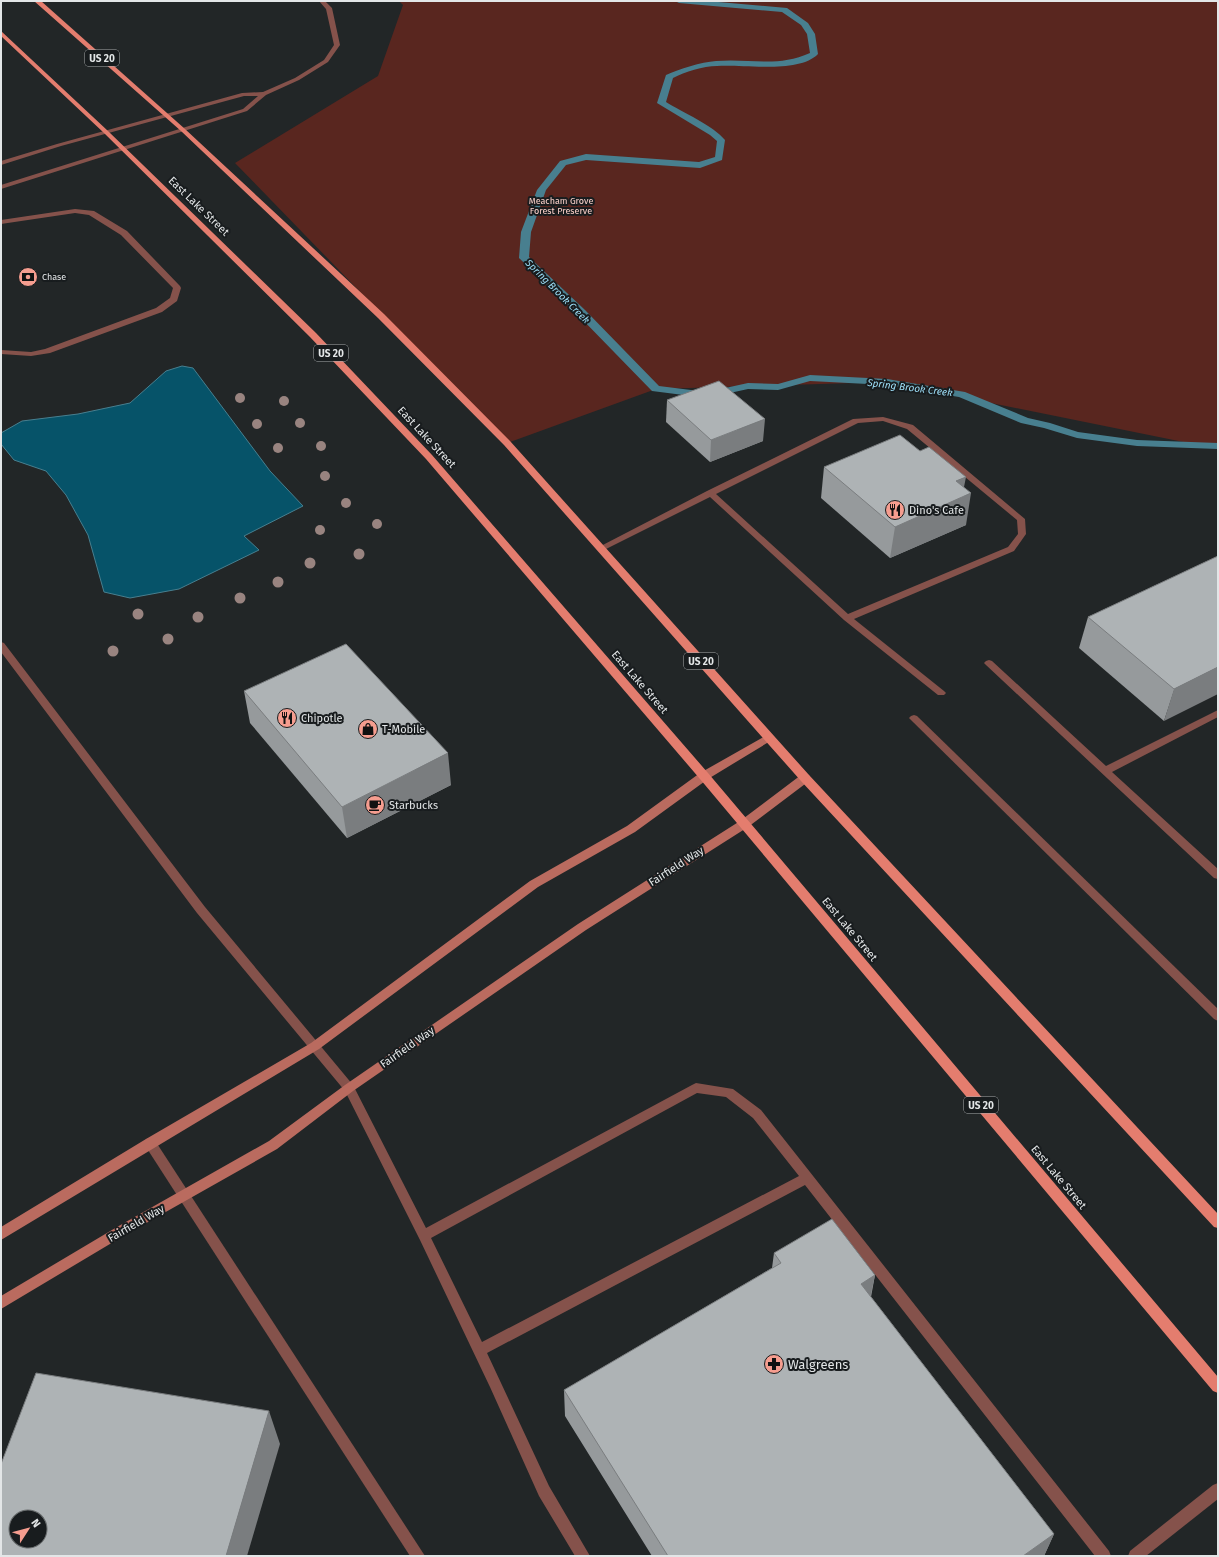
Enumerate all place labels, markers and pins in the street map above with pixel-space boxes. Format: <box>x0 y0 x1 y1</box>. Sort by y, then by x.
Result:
bank icon: Chase <box>17 266 39 288</box>
place label: Chase <box>42 272 66 282</box>
restaurant icon: Dino's Cafe <box>884 499 906 521</box>
place label: Dino's Cafe <box>909 504 964 517</box>
restaurant icon: Chipotle <box>276 707 298 729</box>
place label: Chipotle <box>301 712 343 725</box>
shop icon: T-Mobile <box>357 718 379 740</box>
place label: T-Mobile <box>382 723 425 736</box>
cafe icon: Starbucks <box>364 794 386 816</box>
place label: Starbucks <box>389 799 438 812</box>
pharmacy icon: Walgreens <box>763 1353 785 1375</box>
place label: Walgreens <box>788 1357 848 1372</box>

